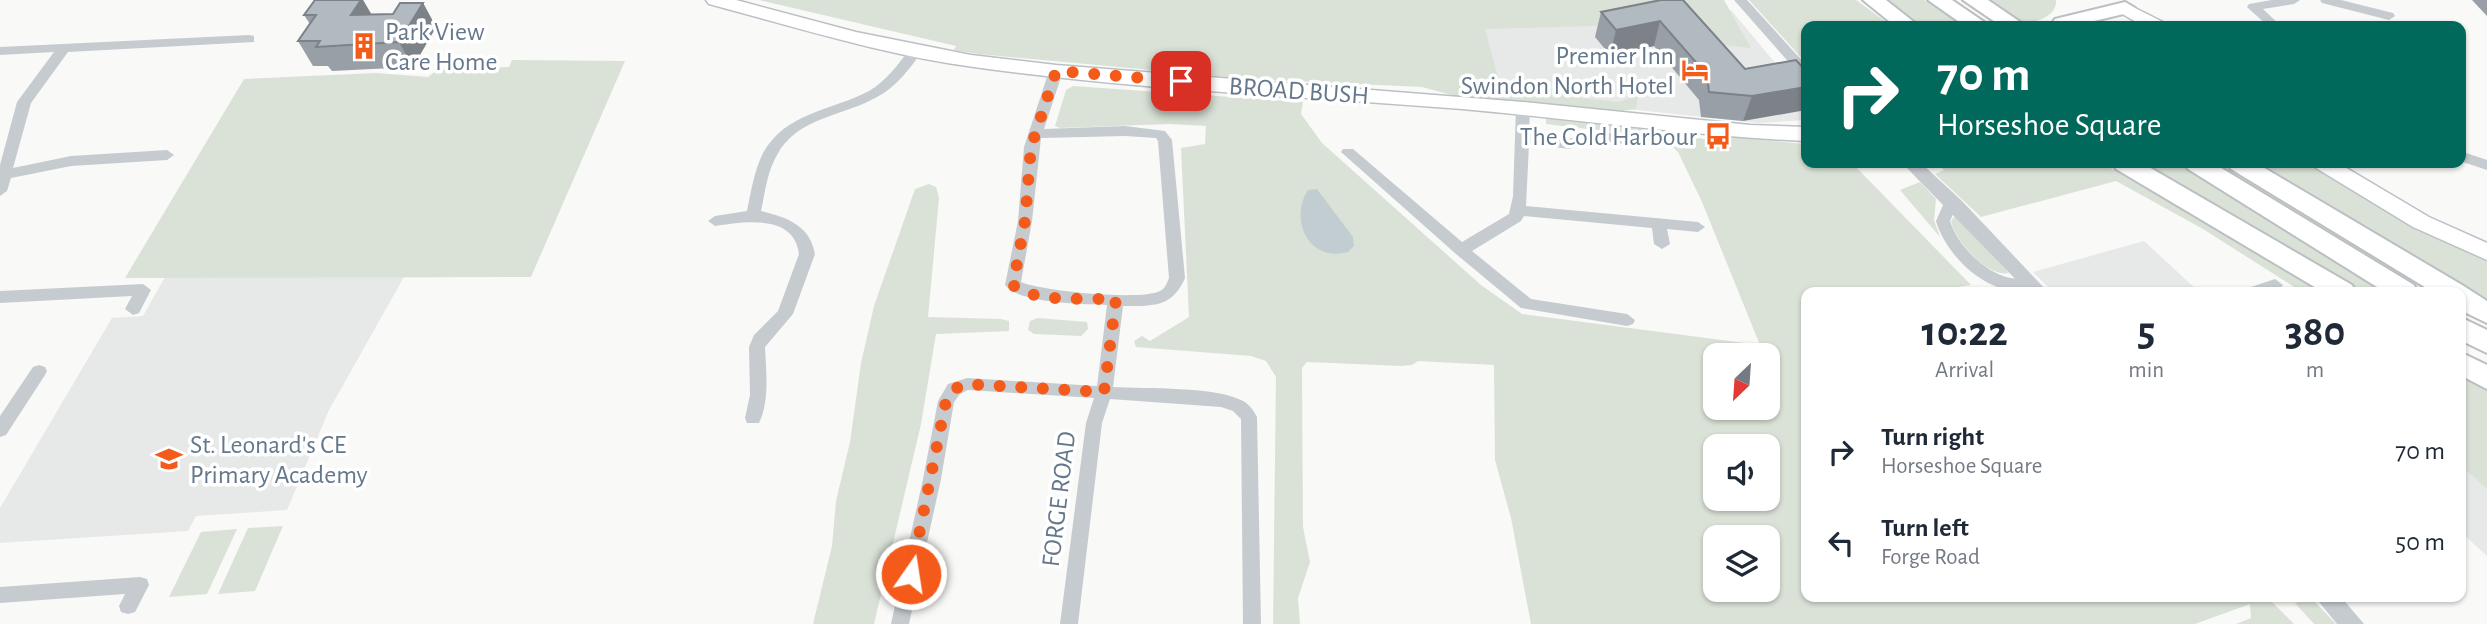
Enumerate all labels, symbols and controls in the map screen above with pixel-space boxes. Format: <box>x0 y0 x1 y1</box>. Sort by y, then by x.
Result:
place label: Park View Care Home <box>385 19 497 75</box>
building icon: Park View Care Home <box>349 31 379 61</box>
place label: Premier Inn Swindon North Hotel <box>1461 43 1674 99</box>
icon: right <box>1822 49 1913 140</box>
pin <box>1151 51 1211 111</box>
text: 70 m <box>1937 51 2031 100</box>
hotel icon: Premier Inn Swindon North Hotel <box>1680 55 1710 85</box>
icon: arrive <box>1162 62 1200 100</box>
street label: BROAD BUSH <box>1228 73 1370 109</box>
text: Horseshoe Square <box>1937 109 2161 141</box>
bus stop icon: The Cold Harbour <box>1703 121 1733 151</box>
place label: The Cold Harbour <box>1520 124 1698 150</box>
text: 10:22 <box>1922 311 2008 353</box>
text: 5 <box>2137 311 2155 353</box>
text: 380 <box>2285 311 2345 353</box>
north arrow <box>1703 343 1780 420</box>
map controls <box>1703 343 1780 602</box>
text: Arrival <box>1935 359 1994 382</box>
text: min <box>2128 359 2164 382</box>
text: m <box>2306 359 2324 382</box>
text: Turn right <box>1881 424 1984 450</box>
street label: FORGE ROAD <box>1038 430 1080 568</box>
place label: St. Leonard's CE Primary Academy <box>190 432 368 488</box>
icon: right <box>1822 433 1860 471</box>
button: sound <box>1703 434 1780 511</box>
text: 70 m <box>2395 438 2445 464</box>
school or university icon: St. Leonard's CE Primary Academy <box>154 444 184 474</box>
text: Horseshoe Square <box>1881 455 2042 478</box>
text: Turn left <box>1881 515 1969 541</box>
icon: left <box>1822 524 1860 562</box>
button: layers <box>1703 525 1780 602</box>
text: 50 m <box>2395 529 2445 555</box>
position arrow <box>874 537 948 611</box>
text: Forge Road <box>1881 546 1980 569</box>

